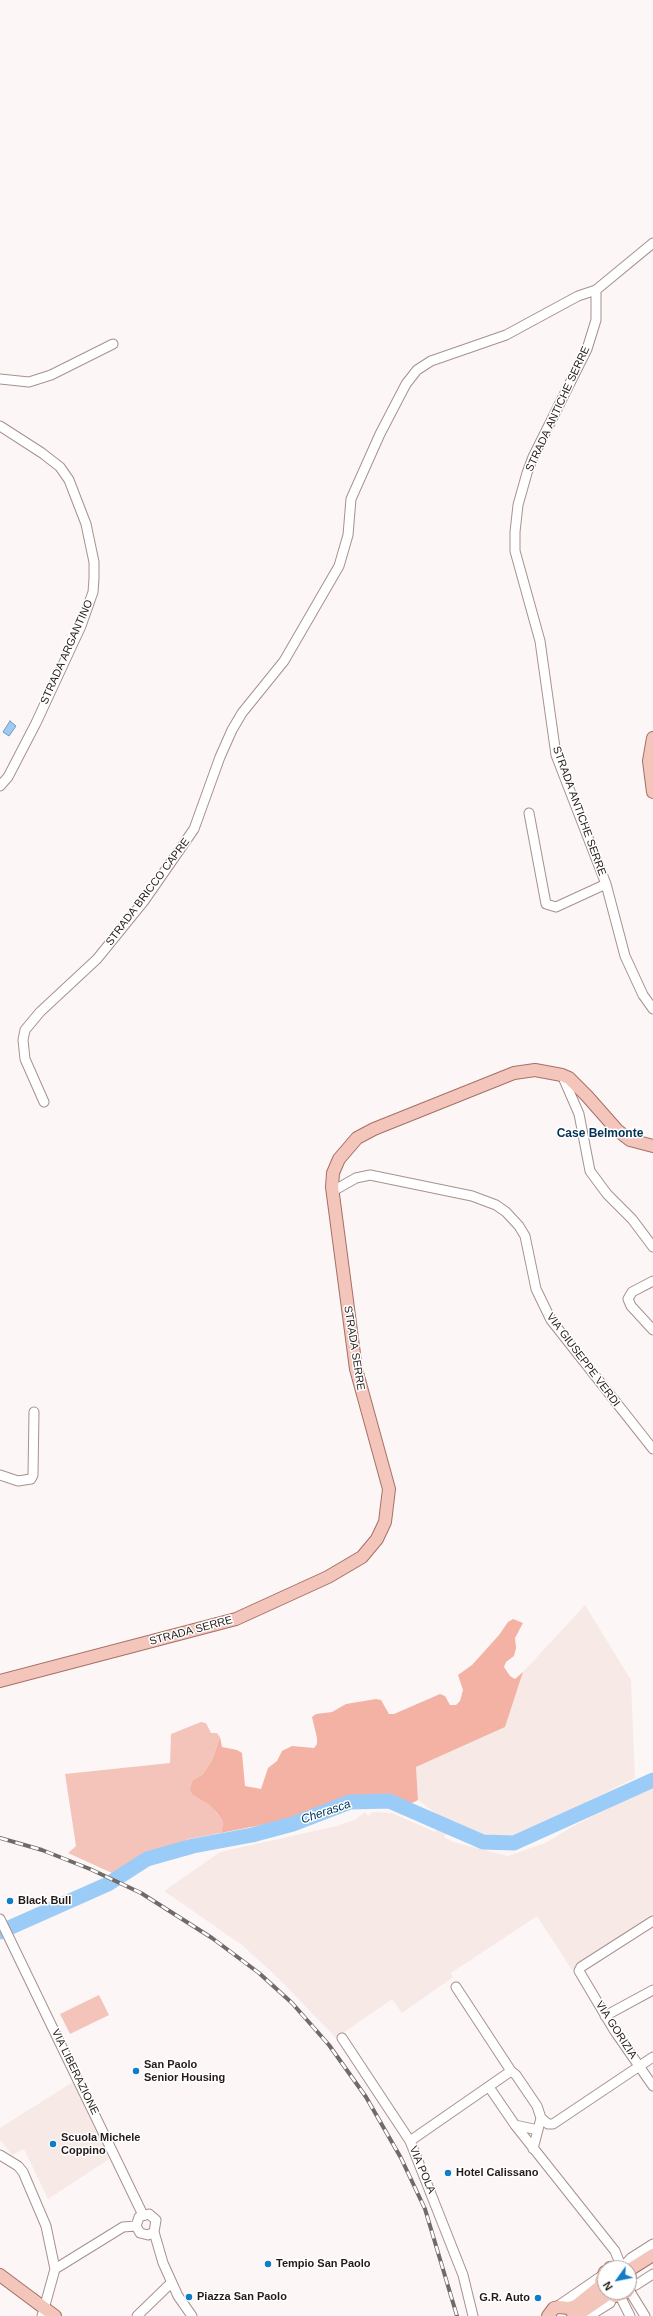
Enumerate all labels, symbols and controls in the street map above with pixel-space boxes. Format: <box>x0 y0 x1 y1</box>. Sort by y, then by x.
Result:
street label: STRADA ANTICHE SERRE <box>523 344 593 474</box>
street label: STRADA ARGANTINO <box>38 598 96 706</box>
street label: STRADA ANTICHE SERRE <box>549 744 609 878</box>
street label: STRADA BRICCO CAPRE <box>103 836 193 948</box>
district label: Case Belmonte <box>557 1127 643 1141</box>
street label: STRADA SERRE <box>341 1305 367 1391</box>
street label: VIA GIUSEPPE VERDI <box>544 1311 622 1409</box>
street label: STRADA SERRE <box>148 1614 234 1648</box>
water label: Cherasca <box>299 1797 353 1827</box>
place label: Black Bull <box>18 1894 71 1908</box>
marker: Black Bull <box>5 1896 15 1906</box>
street label: VIA GORIZIA <box>592 1999 640 2061</box>
street label: VIA LIBERAZIONE <box>49 2027 101 2117</box>
place label: San Paolo Senior Housing <box>144 2058 225 2084</box>
marker: San Paolo Senior Housing <box>131 2066 141 2076</box>
place label: Scuola Michele Coppino <box>61 2131 140 2157</box>
marker: Scuola Michele Coppino <box>48 2139 58 2149</box>
street label: VIA POLA <box>406 2144 438 2196</box>
place label: Hotel Calissano <box>456 2166 539 2180</box>
marker: Hotel Calissano <box>443 2168 453 2178</box>
place label: Tempio San Paolo <box>276 2257 371 2271</box>
marker: Tempio San Paolo <box>263 2259 273 2269</box>
north arrow <box>597 2260 637 2300</box>
text: N <box>601 2279 615 2293</box>
place label: Piazza San Paolo <box>197 2290 287 2304</box>
place label: G.R. Auto <box>479 2291 530 2305</box>
marker: Piazza San Paolo <box>184 2292 194 2302</box>
marker: G.R. Auto <box>533 2293 543 2303</box>

